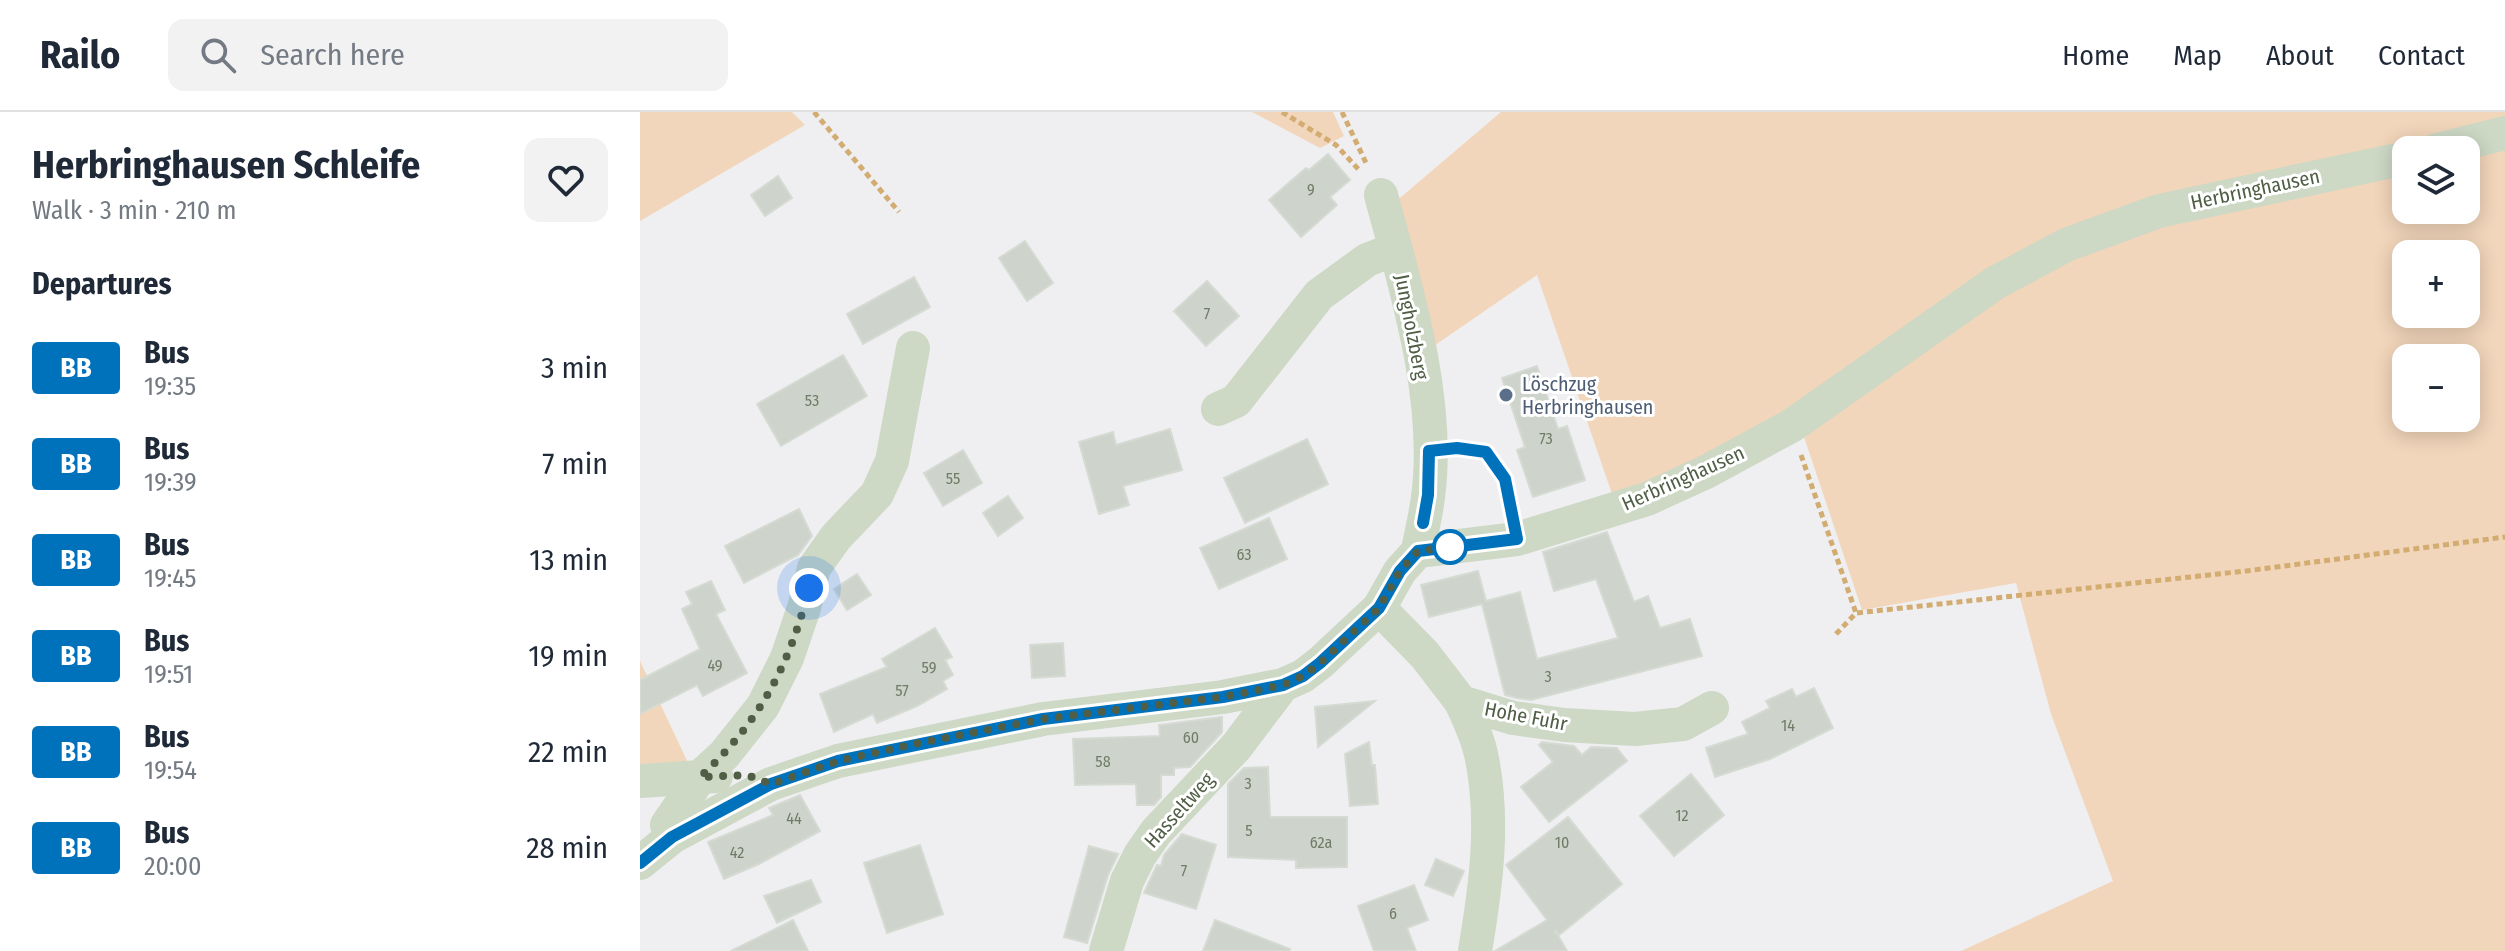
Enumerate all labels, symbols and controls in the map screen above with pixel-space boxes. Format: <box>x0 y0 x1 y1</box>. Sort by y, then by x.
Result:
search box <box>168 19 728 91</box>
text: Railo <box>40 32 120 78</box>
icon: search <box>196 33 240 77</box>
text: Search here <box>260 37 405 73</box>
text: Home <box>2062 39 2129 72</box>
text: Map <box>2173 39 2222 72</box>
text: About <box>2266 39 2334 72</box>
text: Contact <box>2378 39 2465 72</box>
map controls <box>2392 136 2480 432</box>
button: layers <box>2392 136 2480 224</box>
button: heart <box>524 138 608 222</box>
text: Herbringhausen Schleife <box>32 142 420 188</box>
street label: Herbringhausen <box>2188 164 2322 214</box>
house number: 9 <box>1307 180 1315 199</box>
text: Walk · 3 min · 210 m <box>32 195 236 226</box>
button: + <box>2392 240 2480 328</box>
text: Departures <box>32 266 172 302</box>
street label: Jungholzberg <box>1390 272 1434 382</box>
house number: 7 <box>1204 304 1211 323</box>
text: Bus <box>144 335 189 371</box>
button: − <box>2392 344 2480 432</box>
text: 3 min <box>541 350 608 386</box>
text: BB <box>60 351 92 384</box>
text: 19:35 <box>144 371 196 402</box>
place label: Löschzug Herbringhausen <box>1522 372 1653 419</box>
marker: Löschzug Herbringhausen <box>1497 386 1515 404</box>
house number: 53 <box>805 391 819 410</box>
house number: 73 <box>1539 429 1553 448</box>
text: Bus <box>144 431 189 467</box>
street label: Herbringhausen <box>1618 440 1748 516</box>
text: 7 min <box>542 446 608 482</box>
text: BB <box>60 447 92 480</box>
text: 19:39 <box>144 467 197 498</box>
house number: 55 <box>946 469 960 488</box>
text: Bus <box>144 527 189 563</box>
unlabelled marker <box>1433 530 1467 564</box>
text: 13 min <box>529 542 608 578</box>
text: BB <box>60 543 92 576</box>
house number: 63 <box>1236 545 1252 564</box>
text: 19:45 <box>144 563 196 594</box>
your location <box>789 568 829 608</box>
text: Bus <box>144 623 189 659</box>
text: 19 min <box>528 638 608 674</box>
text: BB <box>60 639 92 672</box>
house number: 49 <box>707 656 723 675</box>
house number: 59 <box>922 658 937 677</box>
text: 19:51 <box>144 659 193 690</box>
house number: 3 <box>1544 667 1552 686</box>
house number: 57 <box>895 681 909 700</box>
street label: Hohe Fuhr <box>1483 696 1569 736</box>
house number: 14 <box>1781 716 1795 735</box>
text: Bus <box>144 719 189 755</box>
house number: 60 <box>1183 728 1199 747</box>
text: 22 min <box>528 734 608 770</box>
text: BB <box>60 735 92 768</box>
house number: 58 <box>1095 752 1111 771</box>
text: 19:54 <box>144 755 197 786</box>
street label: Hasseltweg <box>1139 767 1219 852</box>
house number: 3 <box>1244 774 1252 793</box>
house number: 12 <box>1675 806 1689 825</box>
house number: 44 <box>786 809 802 828</box>
text: Bus <box>144 815 189 851</box>
house number: 5 <box>1245 821 1253 840</box>
text: 28 min <box>526 830 608 866</box>
text: BB <box>60 831 92 864</box>
house number: 62a <box>1310 833 1332 852</box>
house number: 10 <box>1555 833 1569 852</box>
house number: 42 <box>730 843 744 862</box>
text: 20:00 <box>144 851 202 882</box>
house number: 7 <box>1181 861 1188 880</box>
house number: 6 <box>1389 904 1397 923</box>

